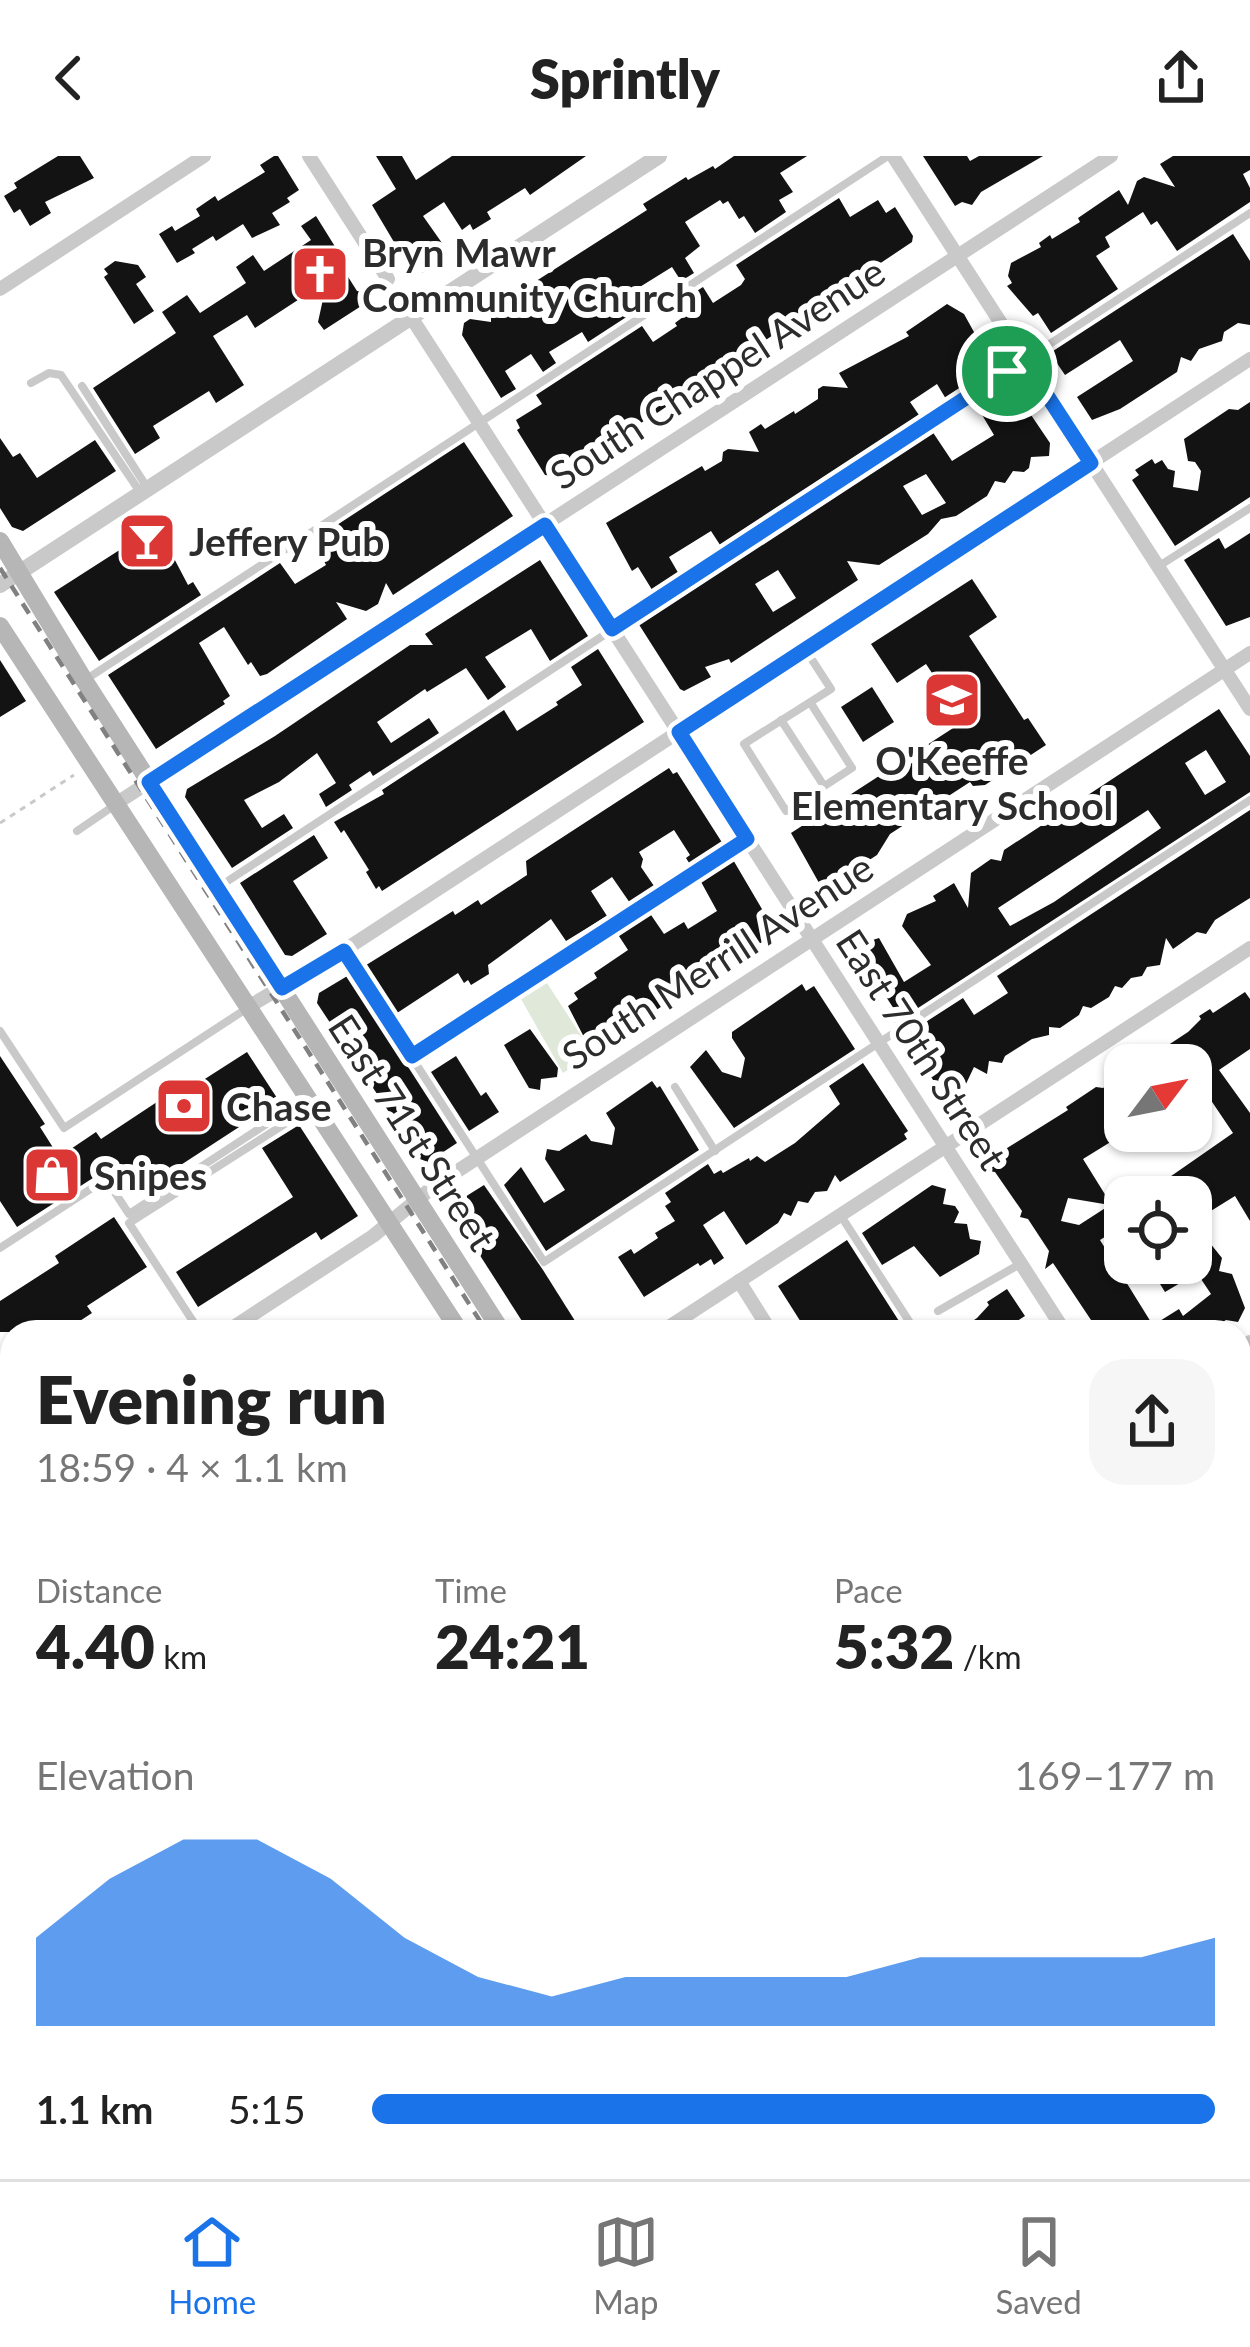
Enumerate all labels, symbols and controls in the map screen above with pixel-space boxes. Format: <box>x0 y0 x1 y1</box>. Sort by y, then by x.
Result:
icon: back <box>36 45 102 111</box>
icon: share <box>1148 45 1214 111</box>
text: Sprintly <box>530 46 720 111</box>
place label: Bryn Mawr Community Church <box>362 229 697 320</box>
church icon: Bryn Mawr Community Church <box>289 243 351 305</box>
street label: South Chappel Avenue <box>541 248 893 498</box>
pin <box>956 320 1058 422</box>
icon: arrive <box>974 338 1040 404</box>
bar icon: Jeffery Pub <box>116 510 178 572</box>
place label: Jeffery Pub <box>189 518 384 564</box>
school or university icon: O'Keeffe Elementary School <box>921 669 983 731</box>
place label: O'Keeffe Elementary School <box>791 737 1113 828</box>
street label: South Merrill Avenue <box>553 843 881 1079</box>
street label: East 70th Street <box>827 921 1017 1177</box>
street label: East 71st Street <box>320 1006 506 1258</box>
north arrow <box>1104 1044 1212 1152</box>
map controls <box>1104 1044 1212 1284</box>
bank icon: Chase <box>153 1075 215 1137</box>
place label: Chase <box>226 1083 332 1129</box>
shop icon: Snipes <box>21 1144 83 1206</box>
place label: Snipes <box>94 1152 207 1198</box>
button: locate <box>1104 1176 1212 1284</box>
text: Evening run <box>36 1359 387 1438</box>
button: share <box>1089 1359 1215 1485</box>
text: 18:59 · 4 × 1.1 km <box>36 1444 348 1490</box>
text: Distance <box>36 1570 163 1610</box>
text: Time <box>435 1570 507 1610</box>
text: Pace <box>834 1570 903 1610</box>
text: 4.40 <box>36 1610 155 1682</box>
text: 24:21 <box>435 1610 590 1682</box>
text: 5:32 <box>834 1610 954 1682</box>
text: km <box>155 1636 207 1676</box>
text: /km <box>954 1636 1022 1676</box>
text: Elevation <box>36 1752 194 1798</box>
text: 169–177 m <box>1015 1752 1215 1798</box>
text: 1.1 km <box>36 2086 154 2132</box>
text: 5:15 <box>228 2086 306 2132</box>
tab: Home <box>168 2209 256 2321</box>
tab: Map <box>593 2209 659 2321</box>
tab: Saved <box>995 2209 1082 2321</box>

